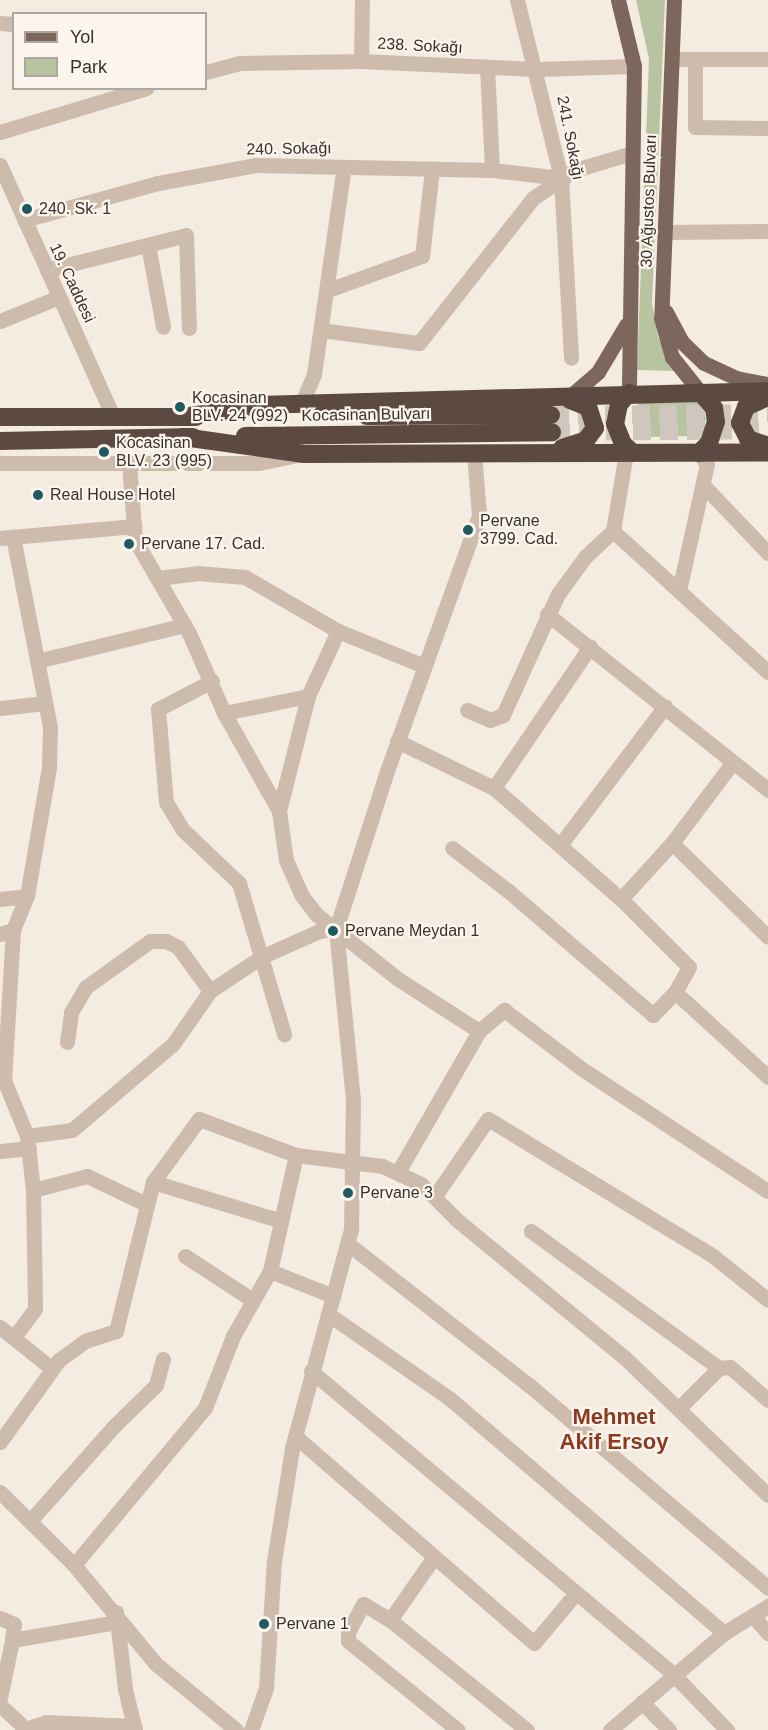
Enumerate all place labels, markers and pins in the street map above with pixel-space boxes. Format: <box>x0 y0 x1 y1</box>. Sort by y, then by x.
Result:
place label: 240. Sk. 1 <box>39 199 111 219</box>
marker: 240. Sk. 1 <box>20 202 34 216</box>
place label: Kocasinan BLV. 24 (992) <box>192 388 288 426</box>
marker: Kocasinan BLV. 24 (992) <box>173 400 187 414</box>
place label: Kocasinan BLV. 23 (995) <box>116 433 212 471</box>
marker: Kocasinan BLV. 23 (995) <box>97 445 111 459</box>
place label: Real House Hotel <box>50 485 175 505</box>
marker: Real House Hotel <box>31 488 45 502</box>
place label: Pervane 3799. Cad. <box>480 511 558 549</box>
marker: Pervane 3799. Cad. <box>461 523 475 537</box>
place label: Pervane 17. Cad. <box>141 534 266 554</box>
marker: Pervane 17. Cad. <box>122 537 136 551</box>
place label: Pervane Meydan 1 <box>345 921 479 941</box>
marker: Pervane Meydan 1 <box>326 924 340 938</box>
place label: Pervane 3 <box>360 1183 433 1203</box>
marker: Pervane 3 <box>341 1186 355 1200</box>
place label: Pervane 1 <box>276 1614 349 1634</box>
marker: Pervane 1 <box>257 1617 271 1631</box>

